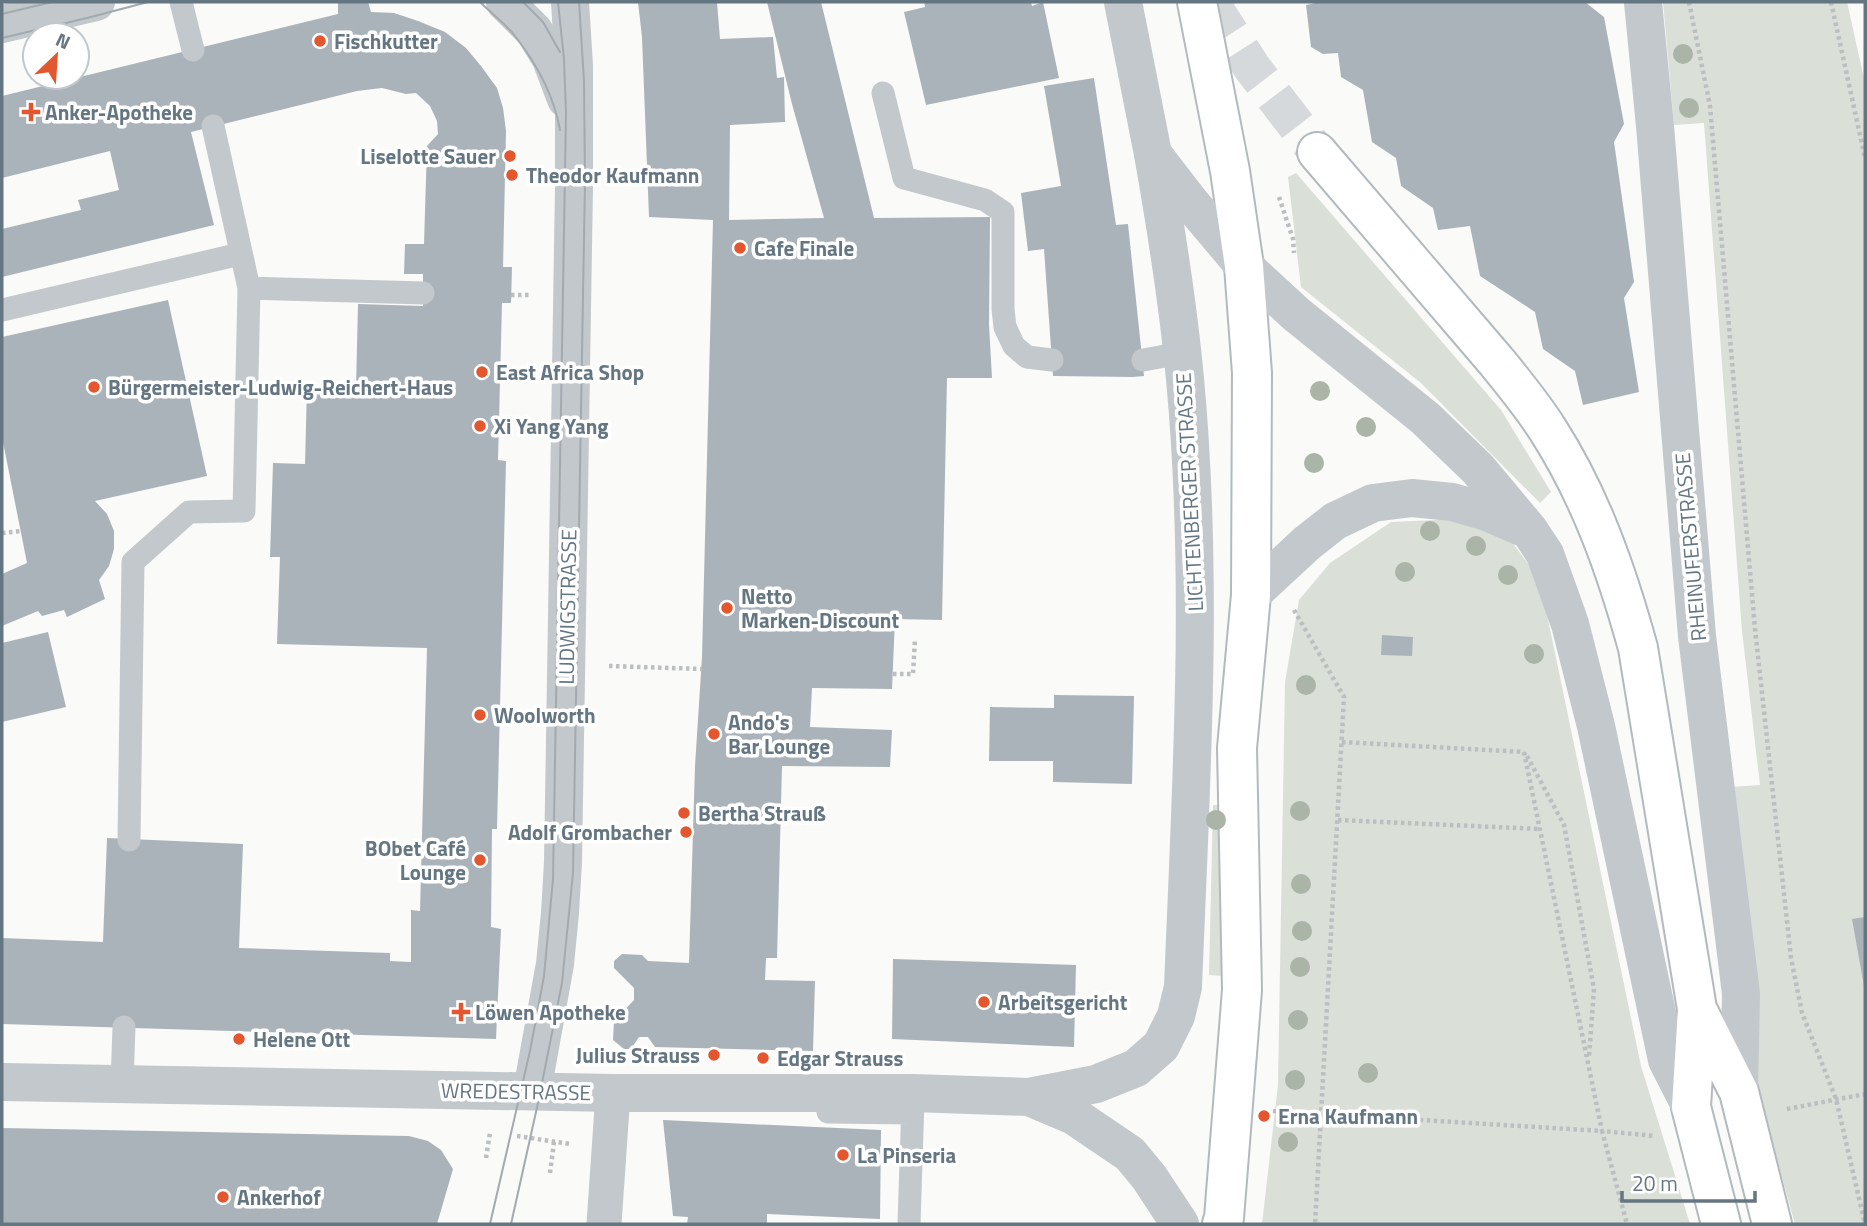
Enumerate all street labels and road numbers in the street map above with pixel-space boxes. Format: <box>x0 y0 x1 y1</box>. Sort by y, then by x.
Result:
street label: LICHTENBERGER STRASSE <box>1167 372 1211 612</box>
street label: RHEINUFERSTRASSE <box>1666 451 1714 643</box>
street label: LUDWIGSTRASSE <box>550 529 584 685</box>
street label: WREDESTRASSE <box>441 1074 591 1108</box>

